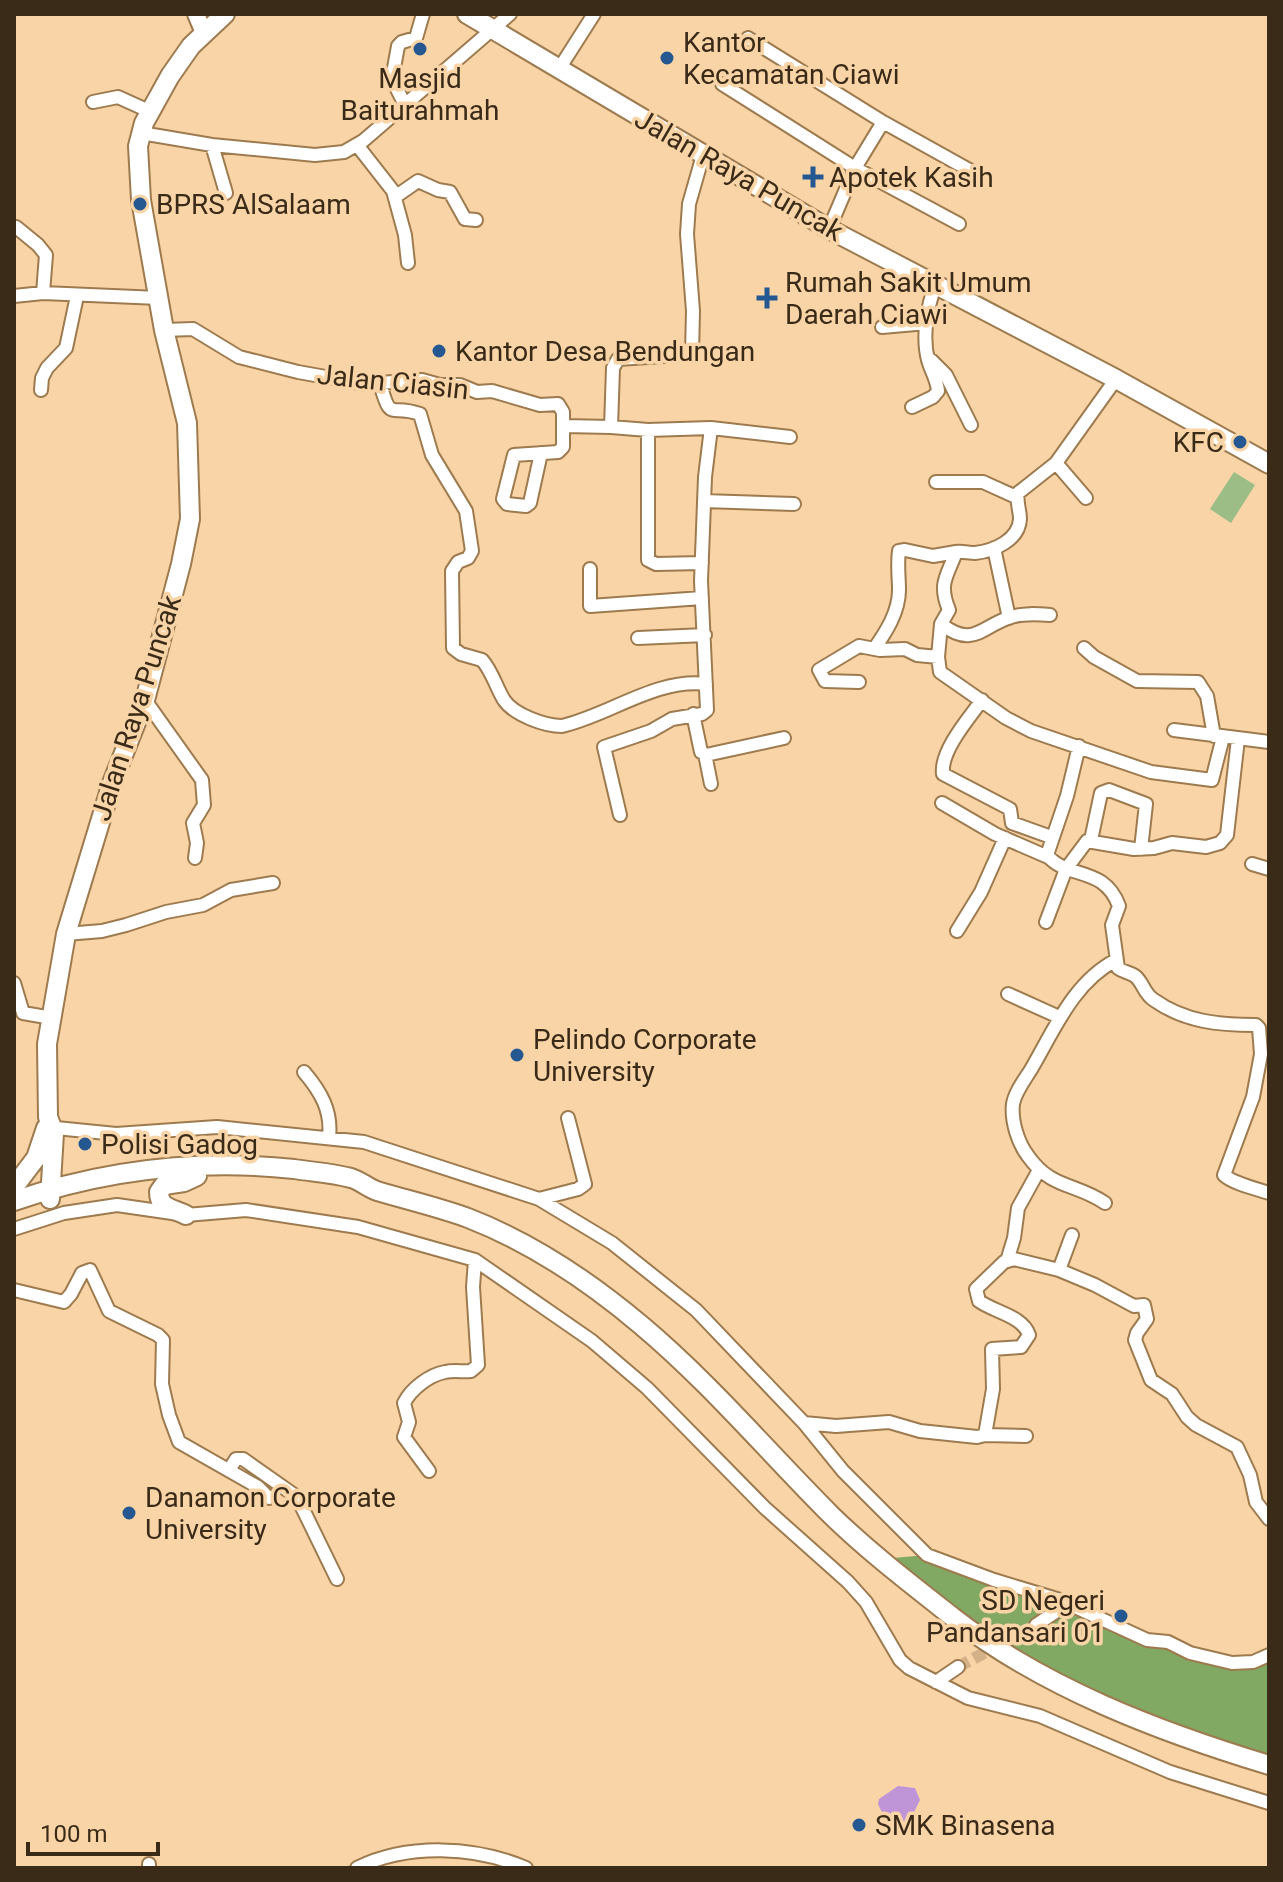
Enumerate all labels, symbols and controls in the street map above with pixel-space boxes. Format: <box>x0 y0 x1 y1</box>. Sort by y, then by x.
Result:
place label: Kantor Kecamatan Ciawi <box>683 26 900 91</box>
marker: Masjid Baiturahmah <box>411 40 429 58</box>
marker: Kantor Kecamatan Ciawi <box>658 49 676 67</box>
place label: Masjid Baiturahmah <box>341 62 499 127</box>
street label: Jalan Raya Puncak <box>629 102 850 249</box>
place label: Apotek Kasih <box>829 161 994 194</box>
marker: Apotek Kasih <box>804 168 822 186</box>
place label: BPRS AlSalaam <box>156 188 351 221</box>
marker: BPRS AlSalaam <box>131 195 149 213</box>
place label: Rumah Sakit Umum Daerah Ciawi <box>785 266 1032 331</box>
marker: Rumah Sakit Umum Daerah Ciawi <box>756 287 778 309</box>
place label: Kantor Desa Bendungan <box>455 335 755 368</box>
marker: Kantor Desa Bendungan <box>430 342 448 360</box>
street label: Jalan Ciasin <box>316 358 470 406</box>
place label: KFC <box>1173 426 1224 459</box>
marker: KFC <box>1231 433 1249 451</box>
street label: Jalan Raya Puncak <box>84 590 188 825</box>
place label: Pelindo Corporate University <box>533 1023 757 1088</box>
marker: Pelindo Corporate University <box>508 1046 526 1064</box>
place label: Polisi Gadog <box>101 1128 258 1161</box>
marker: Polisi Gadog <box>76 1135 94 1153</box>
place label: Danamon Corporate University <box>145 1481 396 1546</box>
marker: Danamon Corporate University <box>120 1504 138 1522</box>
place label: SD Negeri Pandansari 01 <box>926 1584 1105 1649</box>
marker: SD Negeri Pandansari 01 <box>1112 1607 1130 1625</box>
scale bar <box>28 1806 158 1856</box>
place label: SMK Binasena <box>875 1809 1056 1842</box>
marker: SMK Binasena <box>850 1816 868 1834</box>
text: 100 m <box>40 1820 107 1848</box>

